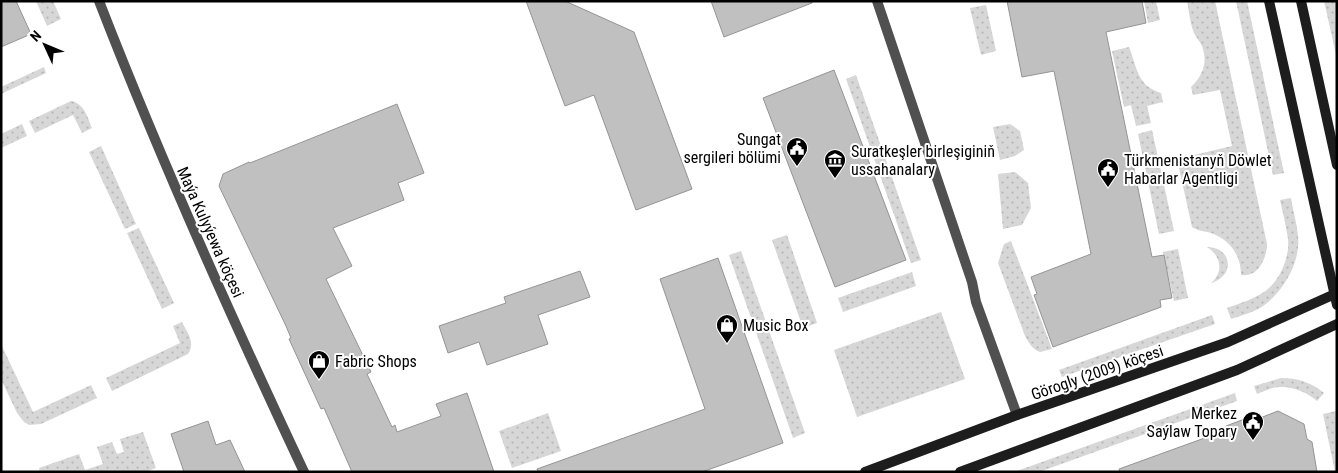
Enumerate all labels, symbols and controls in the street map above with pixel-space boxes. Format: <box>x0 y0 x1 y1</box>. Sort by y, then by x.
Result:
north arrow <box>20 20 70 70</box>
text: N <box>27 27 44 45</box>
place label: Sungat sergileri bölümi <box>683 130 781 167</box>
public building icon: Sungat sergileri bölümi <box>785 136 809 167</box>
place label: Suratkeşler birleşiginiň ussahanalary <box>851 142 995 179</box>
museum icon: Suratkeşler birleşiginiň ussahanalary <box>823 148 847 179</box>
place label: Türkmenistanyň Döwlet Habarlar Agentligi <box>1124 151 1272 188</box>
public building icon: Türkmenistanyň Döwlet Habarlar Agentligi <box>1096 157 1120 188</box>
street label: Maýa Kulyýewa köçesi <box>173 164 248 300</box>
shop icon: Music Box <box>715 313 739 344</box>
place label: Music Box <box>743 316 808 335</box>
street label: Görogly (2009) köçesi <box>1029 341 1166 404</box>
shop icon: Fabric Shops <box>307 349 331 380</box>
place label: Fabric Shops <box>335 352 417 371</box>
place label: Merkez Saýlaw Topary <box>1147 404 1237 441</box>
public building icon: Merkez Saýlaw Topary <box>1241 410 1265 441</box>

